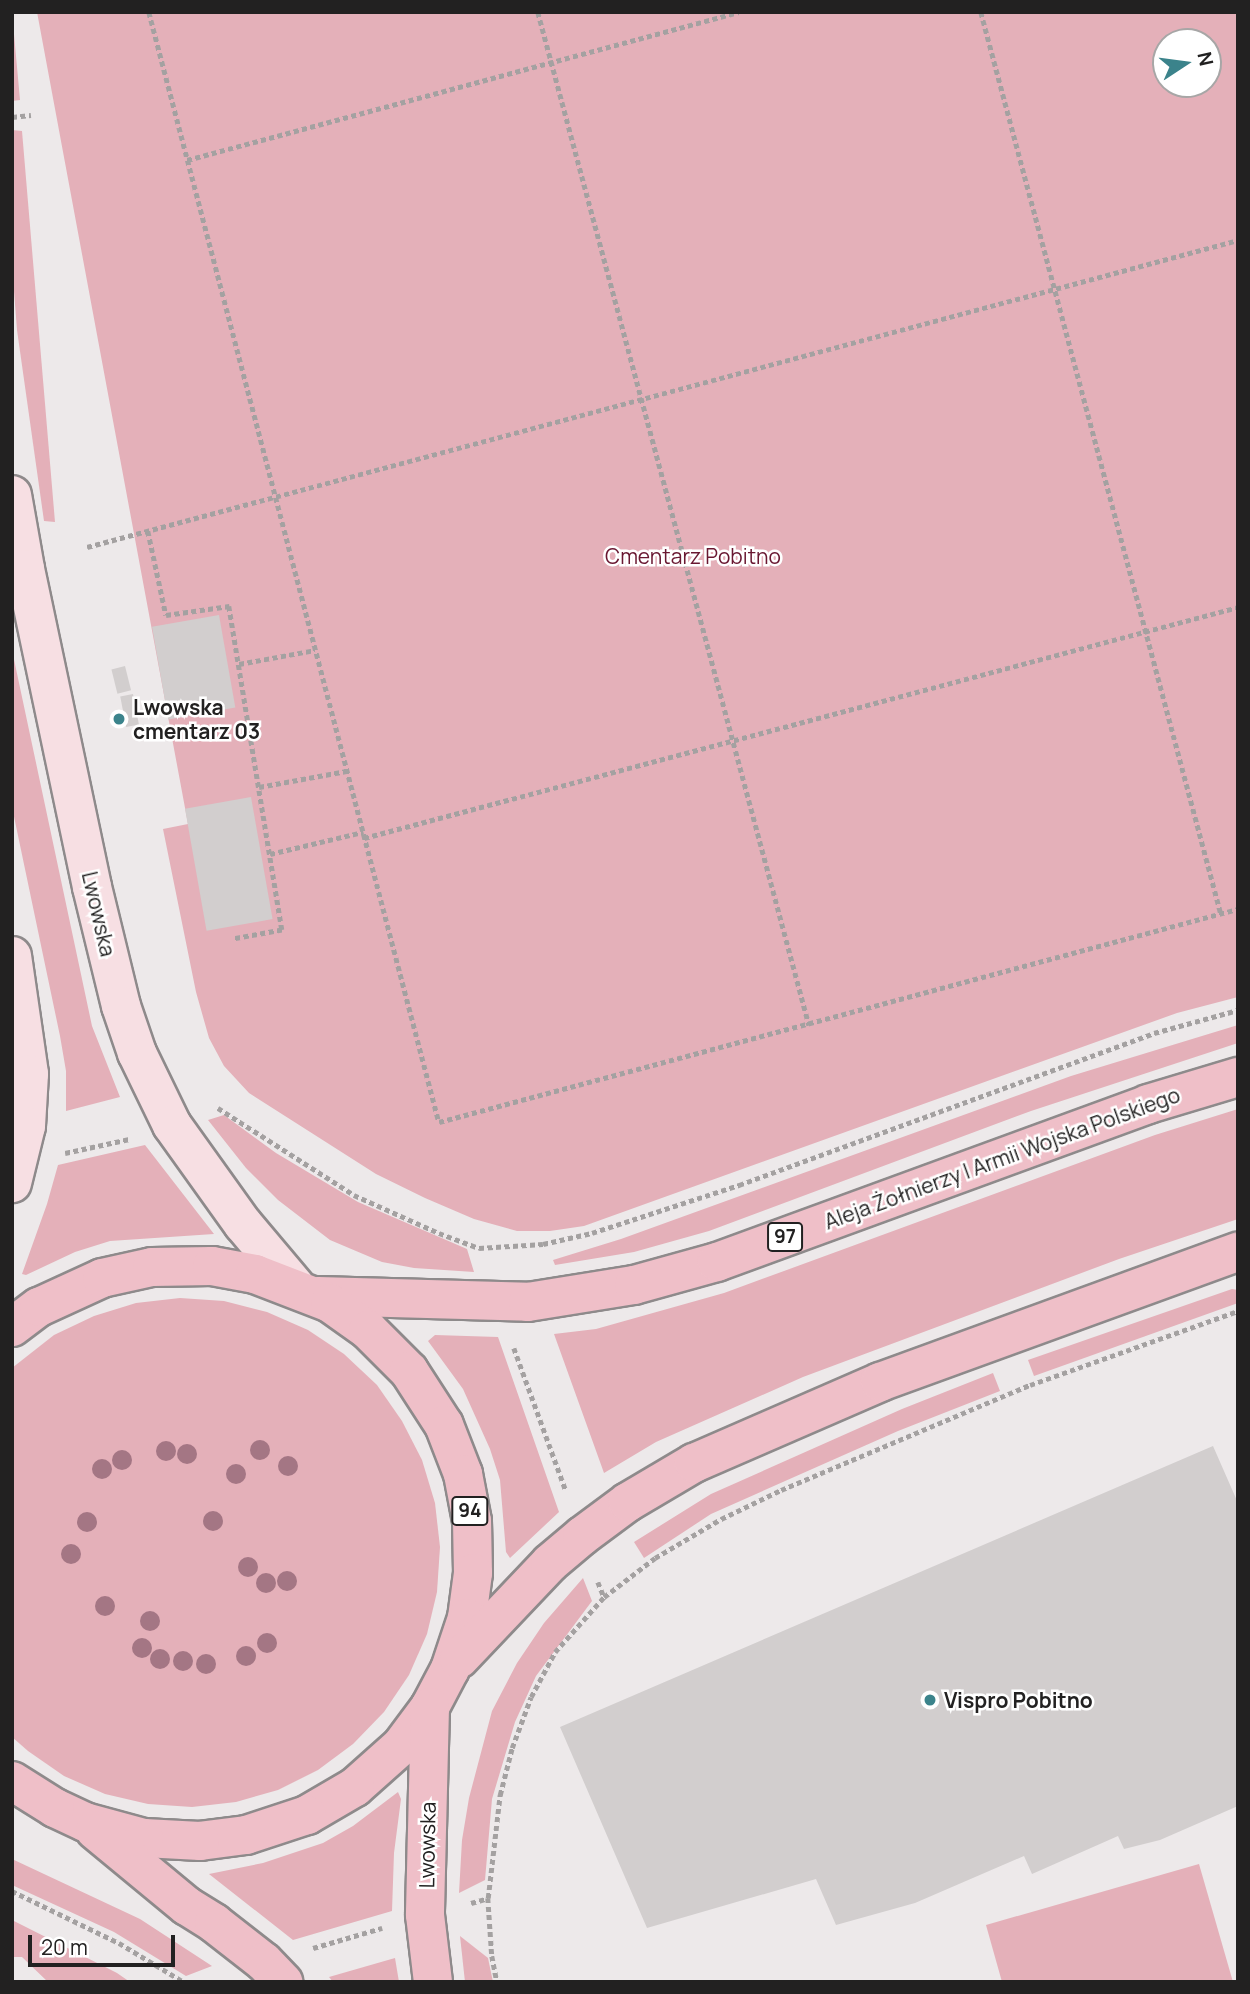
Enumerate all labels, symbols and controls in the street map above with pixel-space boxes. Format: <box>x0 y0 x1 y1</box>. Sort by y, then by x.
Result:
north arrow <box>1152 28 1222 98</box>
text: N <box>1191 49 1220 68</box>
park label: Cmentarz Pobitno <box>605 543 781 569</box>
place label: Lwowska cmentarz 03 <box>133 694 260 744</box>
marker: Lwowska cmentarz 03 <box>111 711 127 727</box>
street label: Lwowska <box>77 869 121 959</box>
street label: Aleja Żołnierzy I Armii Wojska Polskiego <box>821 1082 1183 1234</box>
road number: 97 <box>766 1222 804 1252</box>
road number: 94 <box>451 1496 489 1526</box>
place label: Vispro Pobitno <box>944 1687 1093 1713</box>
marker: Vispro Pobitno <box>922 1692 938 1708</box>
street label: Lwowska <box>414 1802 440 1888</box>
scale bar <box>32 1920 178 1964</box>
text: 20 m <box>41 1933 88 1961</box>

